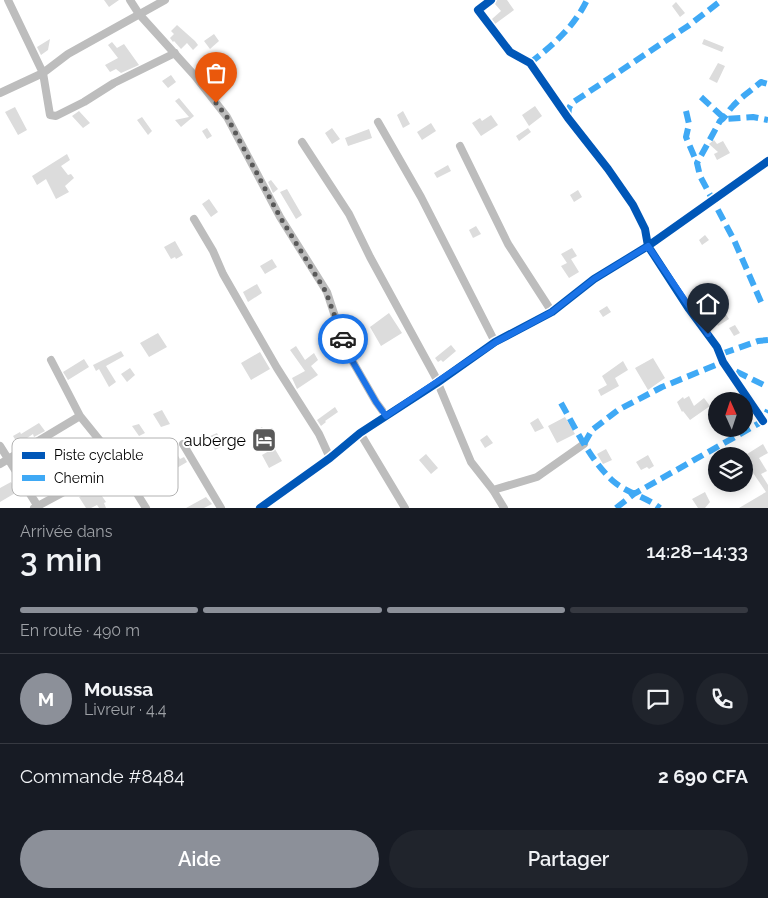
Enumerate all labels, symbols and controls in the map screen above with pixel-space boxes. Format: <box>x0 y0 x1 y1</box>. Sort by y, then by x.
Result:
pin <box>195 52 237 103</box>
icon: bag <box>202 59 230 87</box>
pin <box>687 283 729 334</box>
icon: home <box>694 290 722 318</box>
courier <box>318 314 368 364</box>
icon: car <box>329 325 357 353</box>
north arrow <box>708 392 752 438</box>
map controls <box>708 392 753 492</box>
hotel icon: auberge <box>251 427 277 453</box>
place label: auberge <box>184 431 246 450</box>
legend <box>12 438 178 496</box>
text: Piste cyclable <box>54 447 144 463</box>
button: layers <box>708 447 753 492</box>
text: Chemin <box>54 470 104 486</box>
text: Arrivée dans <box>20 522 112 541</box>
text: 14:28–14:33 <box>646 540 748 562</box>
text: 3 min <box>20 541 102 578</box>
text: En route · 490 m <box>20 621 140 640</box>
button: chat <box>632 673 684 725</box>
button: phone <box>696 673 748 725</box>
text: Moussa <box>84 678 153 700</box>
text: M <box>38 688 54 710</box>
text: Livreur · 4.4 <box>84 700 167 719</box>
text: Commande #8484 <box>20 765 185 787</box>
text: 2 690 CFA <box>658 765 748 787</box>
button: Aide <box>20 830 379 888</box>
button: Partager <box>389 830 748 888</box>

